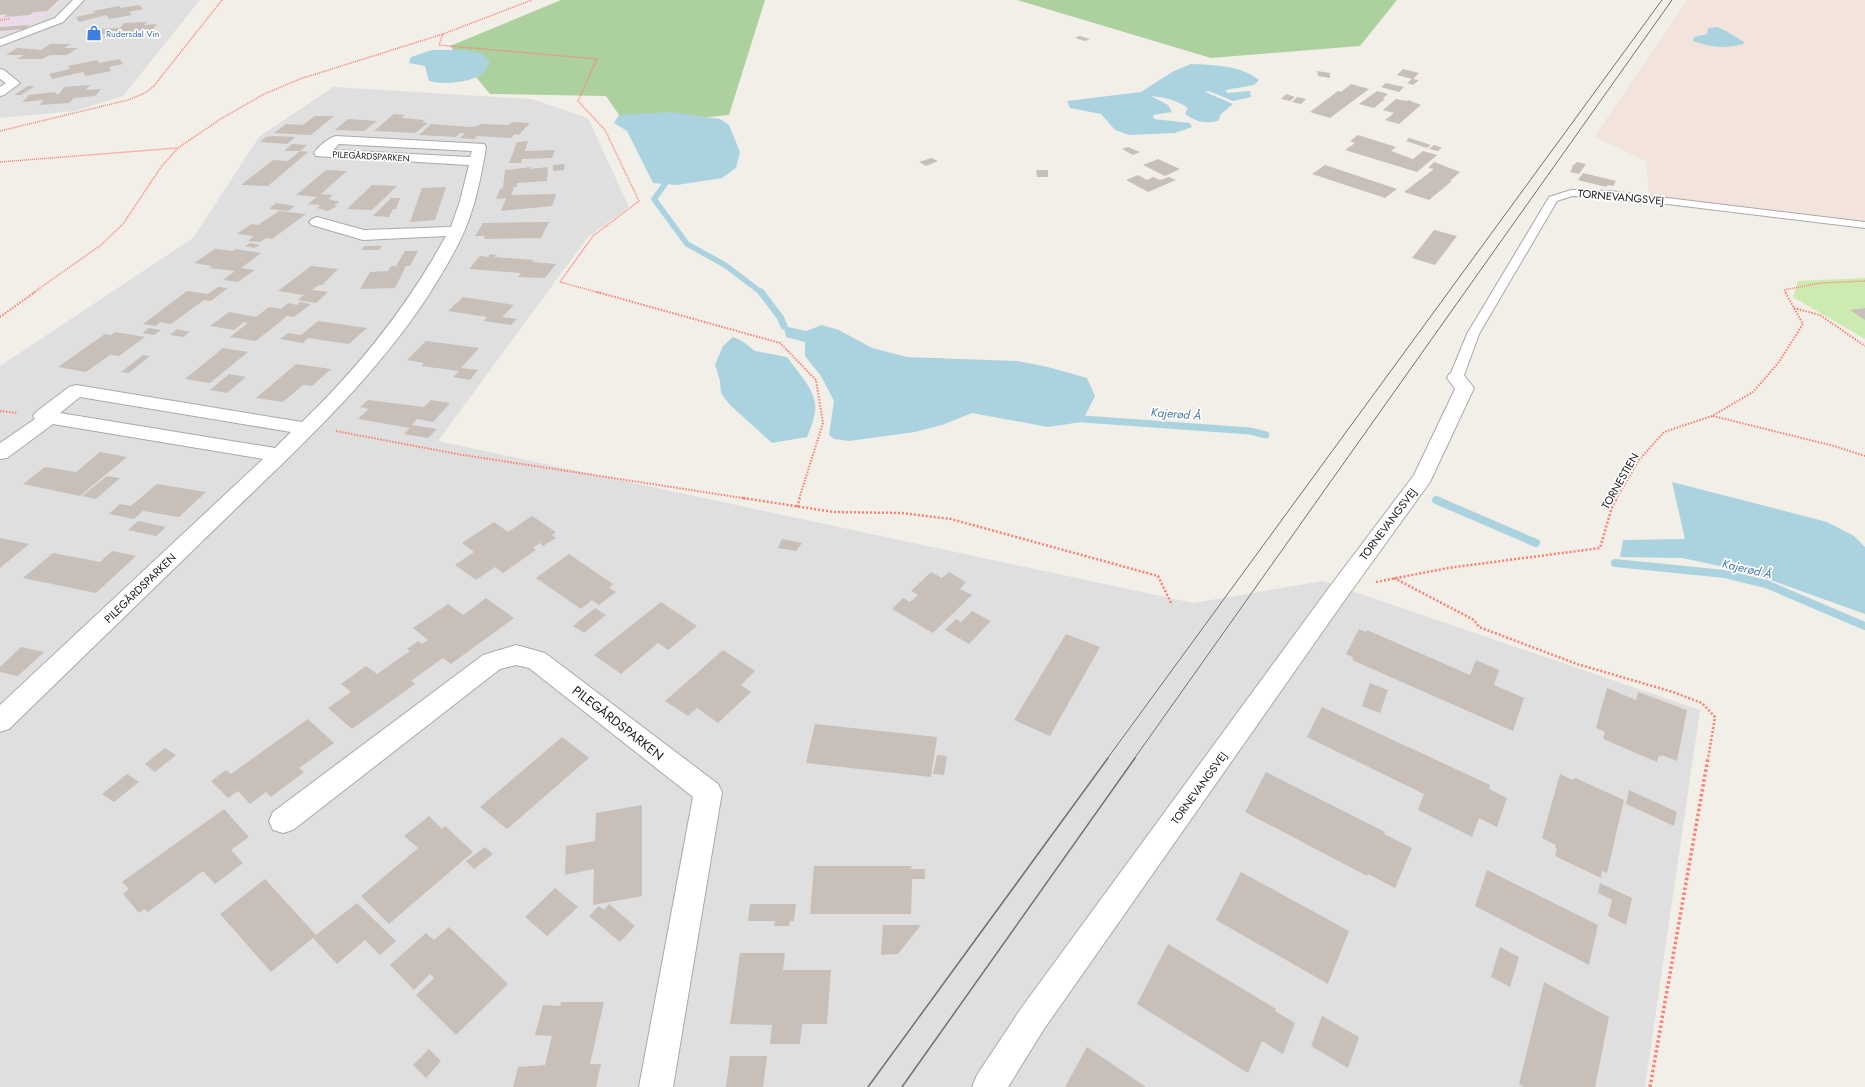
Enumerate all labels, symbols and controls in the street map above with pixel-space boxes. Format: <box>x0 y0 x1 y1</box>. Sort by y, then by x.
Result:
shop icon: Rudersdal Vin <box>85 24 103 42</box>
place label: Rudersdal Vin <box>106 27 160 40</box>
street label: PILEGÅRDSPARKEN <box>332 147 410 165</box>
street label: TORNEVANGSVEJ <box>1577 185 1665 209</box>
water label: Kajerød Å <box>1150 403 1202 425</box>
street label: TORNESTIEN <box>1597 450 1643 512</box>
street label: TORNEVANGSVEJ <box>1356 485 1420 563</box>
street label: PILEGÅRDSPARKEN <box>101 549 179 627</box>
water label: Kajerød Å <box>1720 555 1774 584</box>
street label: PILEGÅRDSPARKEN <box>568 681 668 765</box>
street label: TORNEVANGSVEJ <box>1167 748 1231 828</box>

